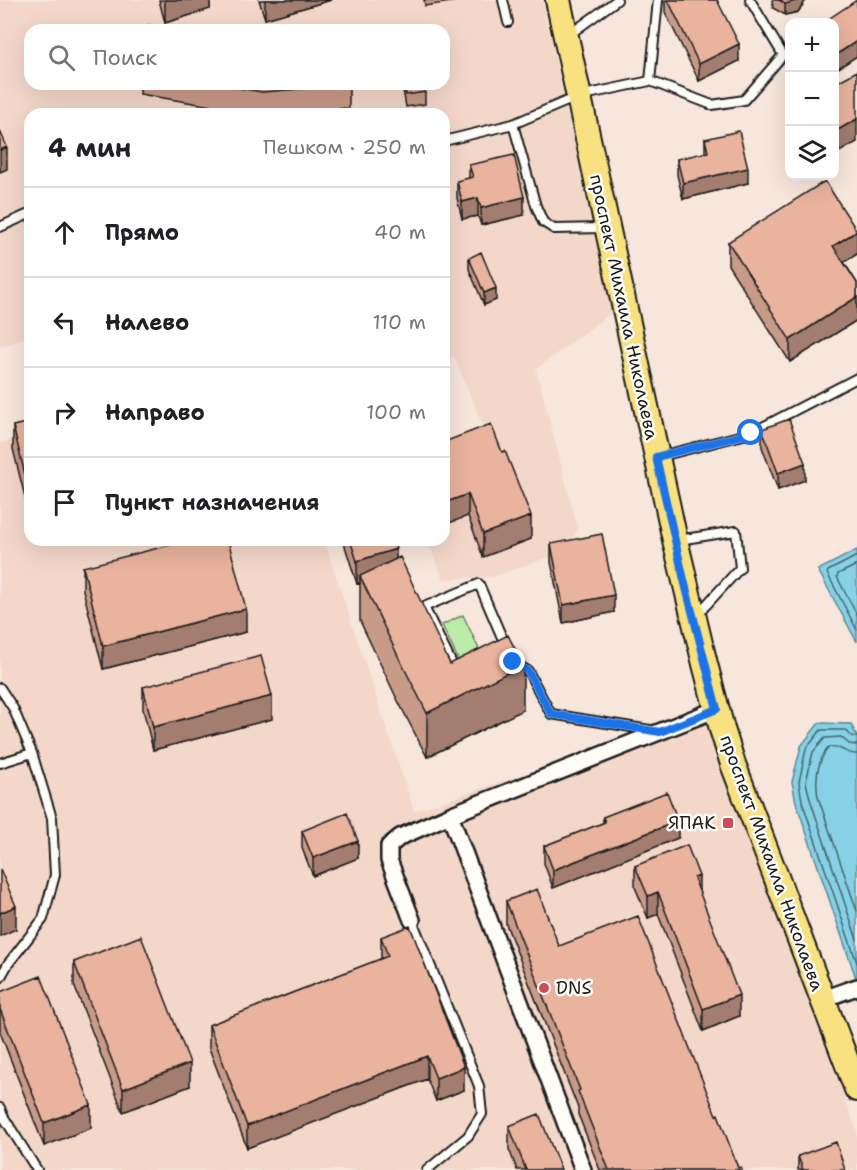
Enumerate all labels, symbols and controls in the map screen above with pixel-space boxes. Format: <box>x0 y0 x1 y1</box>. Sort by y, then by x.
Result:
map controls <box>785 18 839 180</box>
button: + <box>785 18 839 72</box>
search box <box>24 24 450 90</box>
icon: search <box>45 41 78 74</box>
text: Поиск <box>93 43 157 72</box>
button: − <box>785 72 839 126</box>
button: layers <box>785 126 839 180</box>
text: 4 мин <box>48 130 131 165</box>
text: Пешком · 250 m <box>263 134 426 160</box>
street label: проспект Михаила Николаева <box>584 172 664 442</box>
icon: ahead <box>48 216 81 249</box>
text: Прямо <box>105 218 179 247</box>
text: 40 m <box>374 219 426 245</box>
icon: left <box>48 306 81 339</box>
text: Налево <box>105 308 189 337</box>
text: 110 m <box>372 309 426 335</box>
icon: right <box>48 396 81 429</box>
text: Направо <box>105 398 205 427</box>
text: 100 m <box>366 399 426 425</box>
route start <box>737 419 763 445</box>
icon: arrive <box>48 486 81 519</box>
text: Пункт назначения <box>105 488 319 517</box>
route end <box>499 648 525 674</box>
street label: проспект Михаила Николаева <box>714 732 830 994</box>
place label: ЯПАК <box>668 811 716 835</box>
marker: ЯПАК <box>721 816 735 830</box>
place label: DNS <box>556 976 591 1000</box>
marker: DNS <box>537 981 551 995</box>

